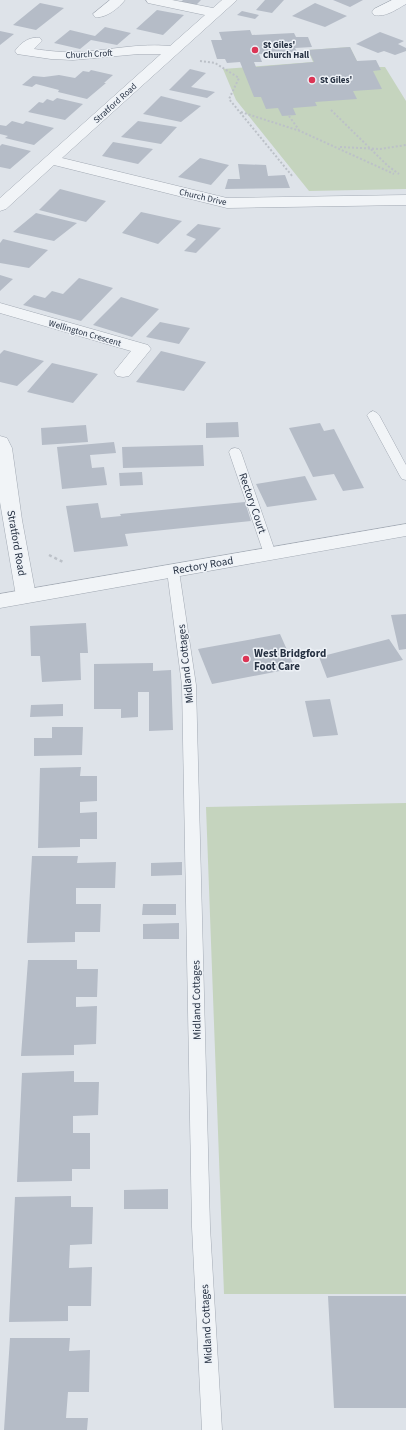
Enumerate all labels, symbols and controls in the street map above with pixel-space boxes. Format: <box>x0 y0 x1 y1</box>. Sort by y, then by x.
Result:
place label: St Giles' Church Hall <box>263 39 310 62</box>
marker: St Giles' Church Hall <box>250 45 260 55</box>
street label: Church Croft <box>65 47 114 62</box>
place label: St Giles' <box>320 74 352 87</box>
marker: St Giles' <box>307 75 317 85</box>
street label: Stratford Road <box>91 80 140 126</box>
street label: Church Drive <box>178 186 228 209</box>
street label: Wellington Crescent <box>47 317 123 350</box>
street label: Rectory Court <box>235 471 270 536</box>
street label: Stratford Road <box>3 509 30 577</box>
street label: Rectory Road <box>172 553 234 578</box>
street label: Midland Cottages <box>174 623 197 704</box>
place label: West Bridgford Foot Care <box>254 646 326 674</box>
marker: West Bridgford Foot Care <box>241 654 251 664</box>
street label: Midland Cottages <box>188 960 205 1040</box>
street label: Midland Cottages <box>197 1283 216 1364</box>

